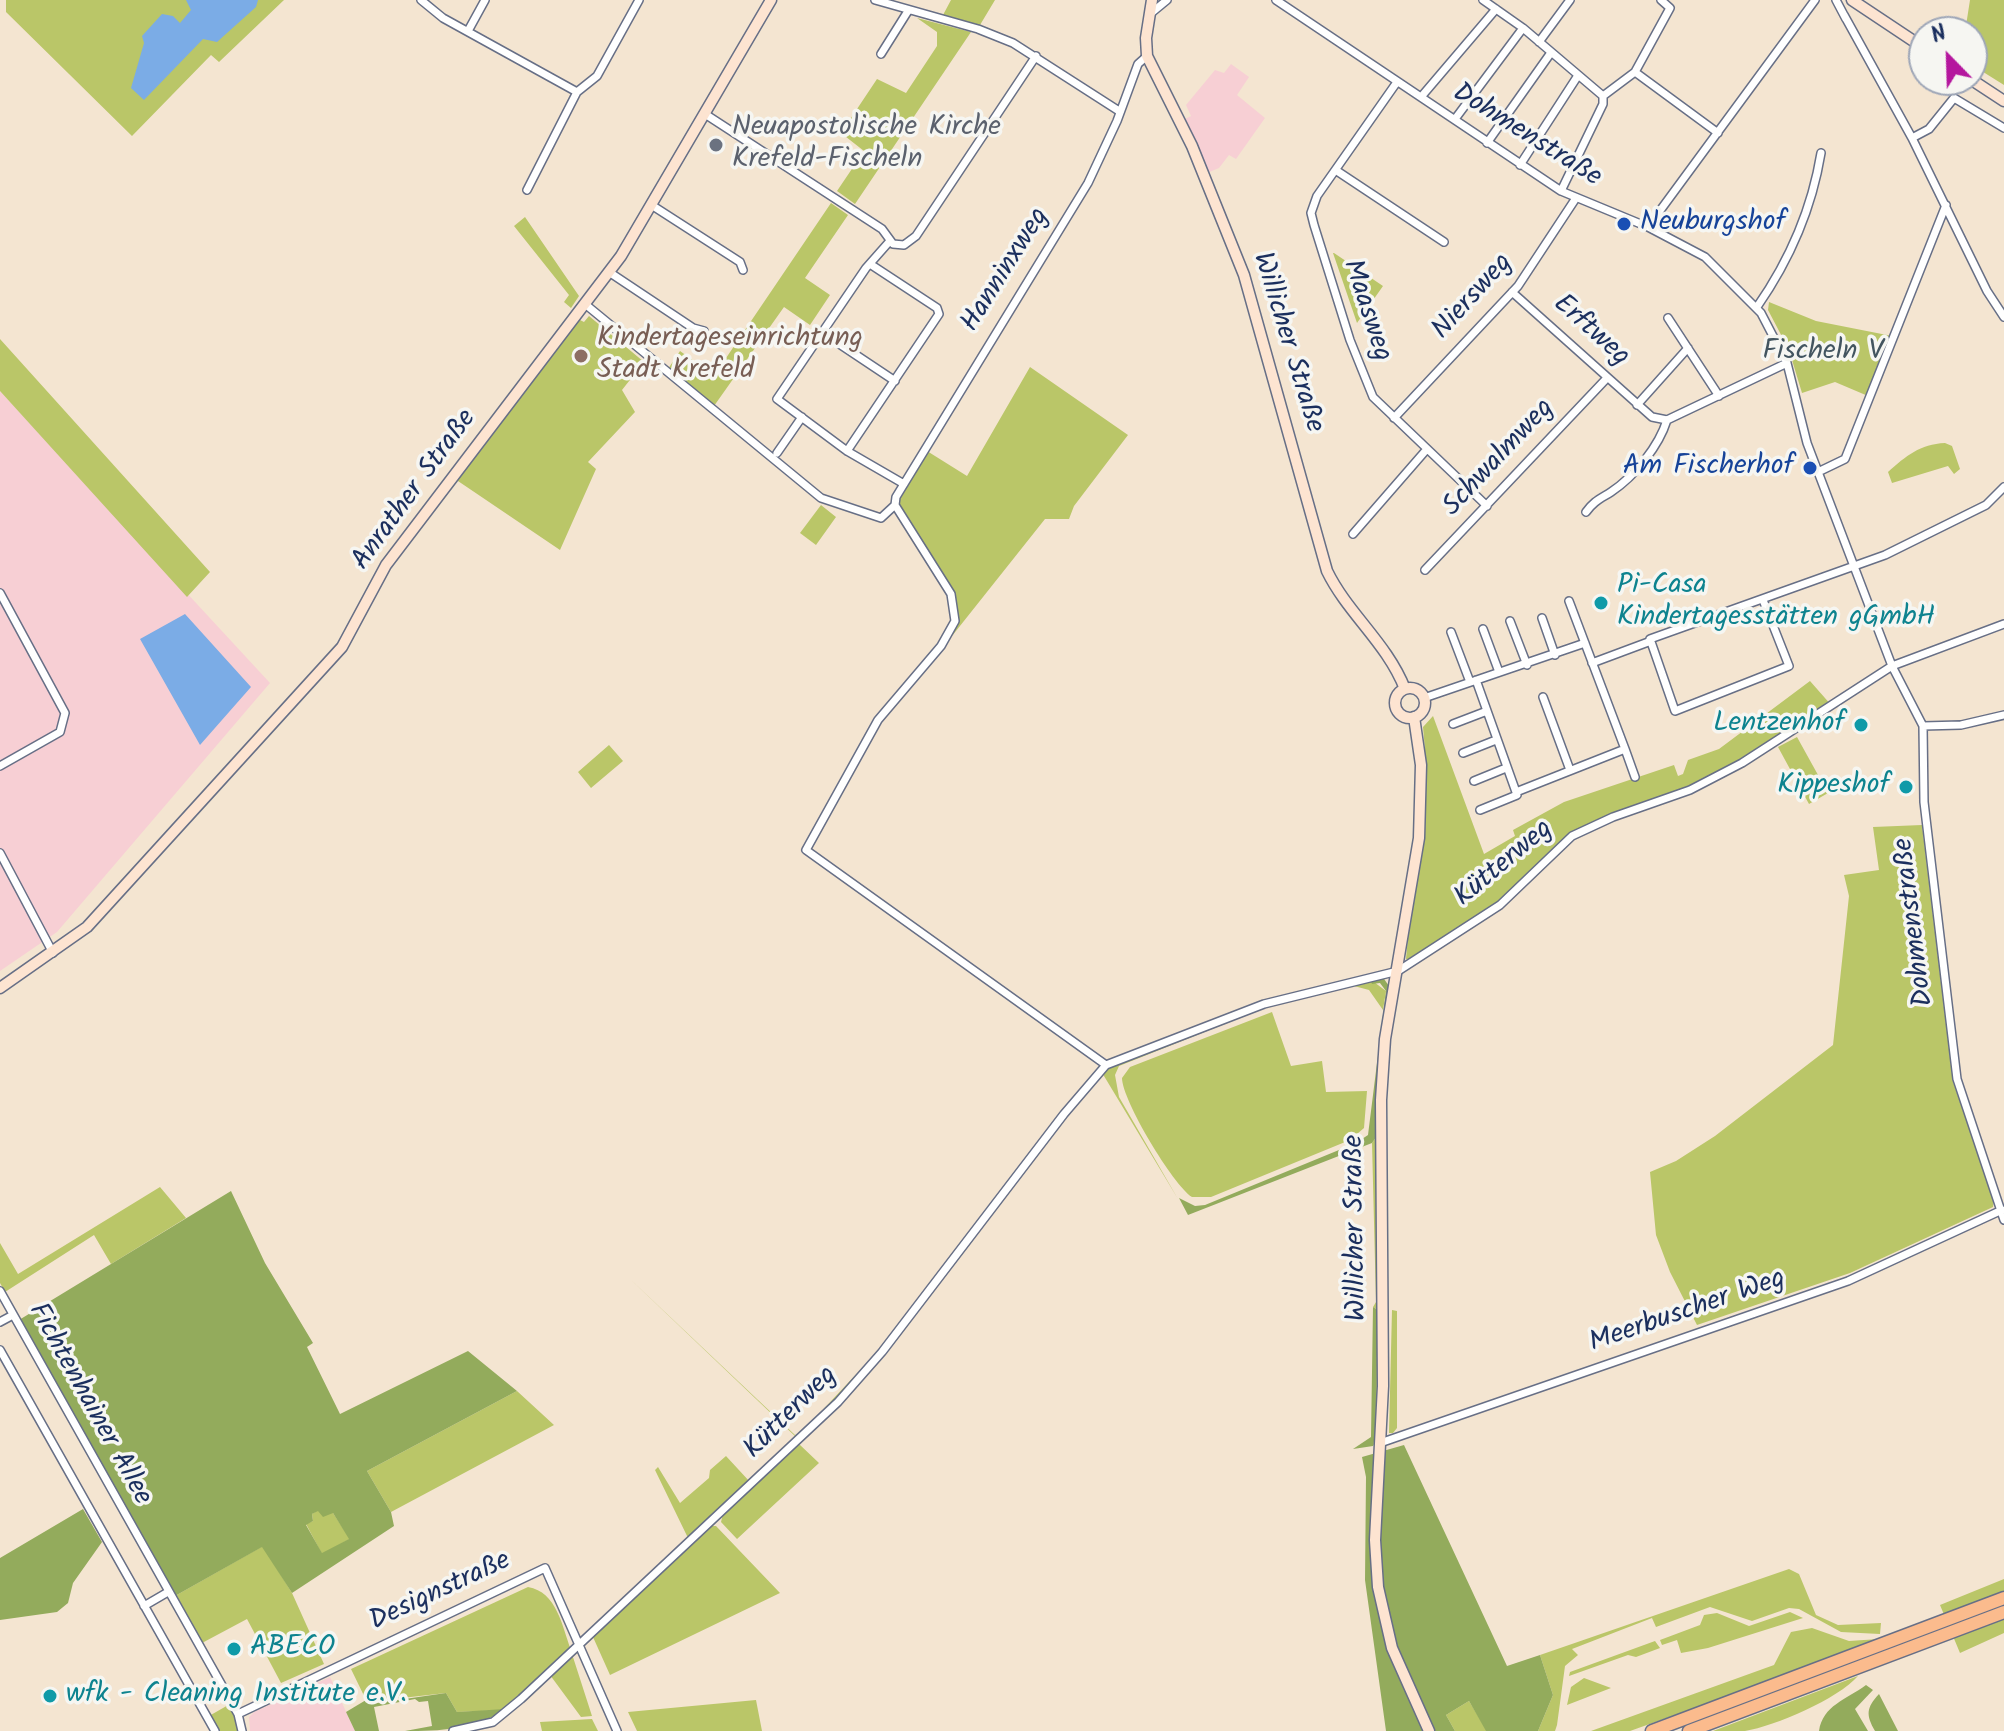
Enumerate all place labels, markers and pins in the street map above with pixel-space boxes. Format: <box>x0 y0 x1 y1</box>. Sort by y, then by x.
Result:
place label: Neuapostolische Kirche Krefeld-Fischeln <box>732 112 1001 178</box>
marker: Neuapostolische Kirche Krefeld-Fischeln <box>707 136 725 154</box>
place label: Neuburgshof <box>1640 207 1786 241</box>
marker: Neuburgshof <box>1615 215 1633 233</box>
place label: Kindertageseinrichtung Stadt Krefeld <box>597 323 863 389</box>
marker: Kindertageseinrichtung Stadt Krefeld <box>572 347 590 365</box>
place label: Am Fischerhof <box>1623 451 1794 485</box>
marker: Am Fischerhof <box>1801 459 1819 477</box>
place label: Pi-Casa Kindertagesstätten gGmbH <box>1617 570 1935 636</box>
marker: Pi-Casa Kindertagesstätten gGmbH <box>1592 594 1610 612</box>
place label: Lentzenhof <box>1713 708 1845 742</box>
marker: Lentzenhof <box>1852 716 1870 734</box>
place label: Kippeshof <box>1777 770 1890 804</box>
marker: Kippeshof <box>1897 778 1915 796</box>
place label: ABECO <box>250 1632 335 1666</box>
marker: ABECO <box>225 1640 243 1658</box>
place label: wfk - Cleaning Institute e.V. <box>66 1679 407 1713</box>
marker: wfk - Cleaning Institute e.V. <box>41 1687 59 1705</box>

